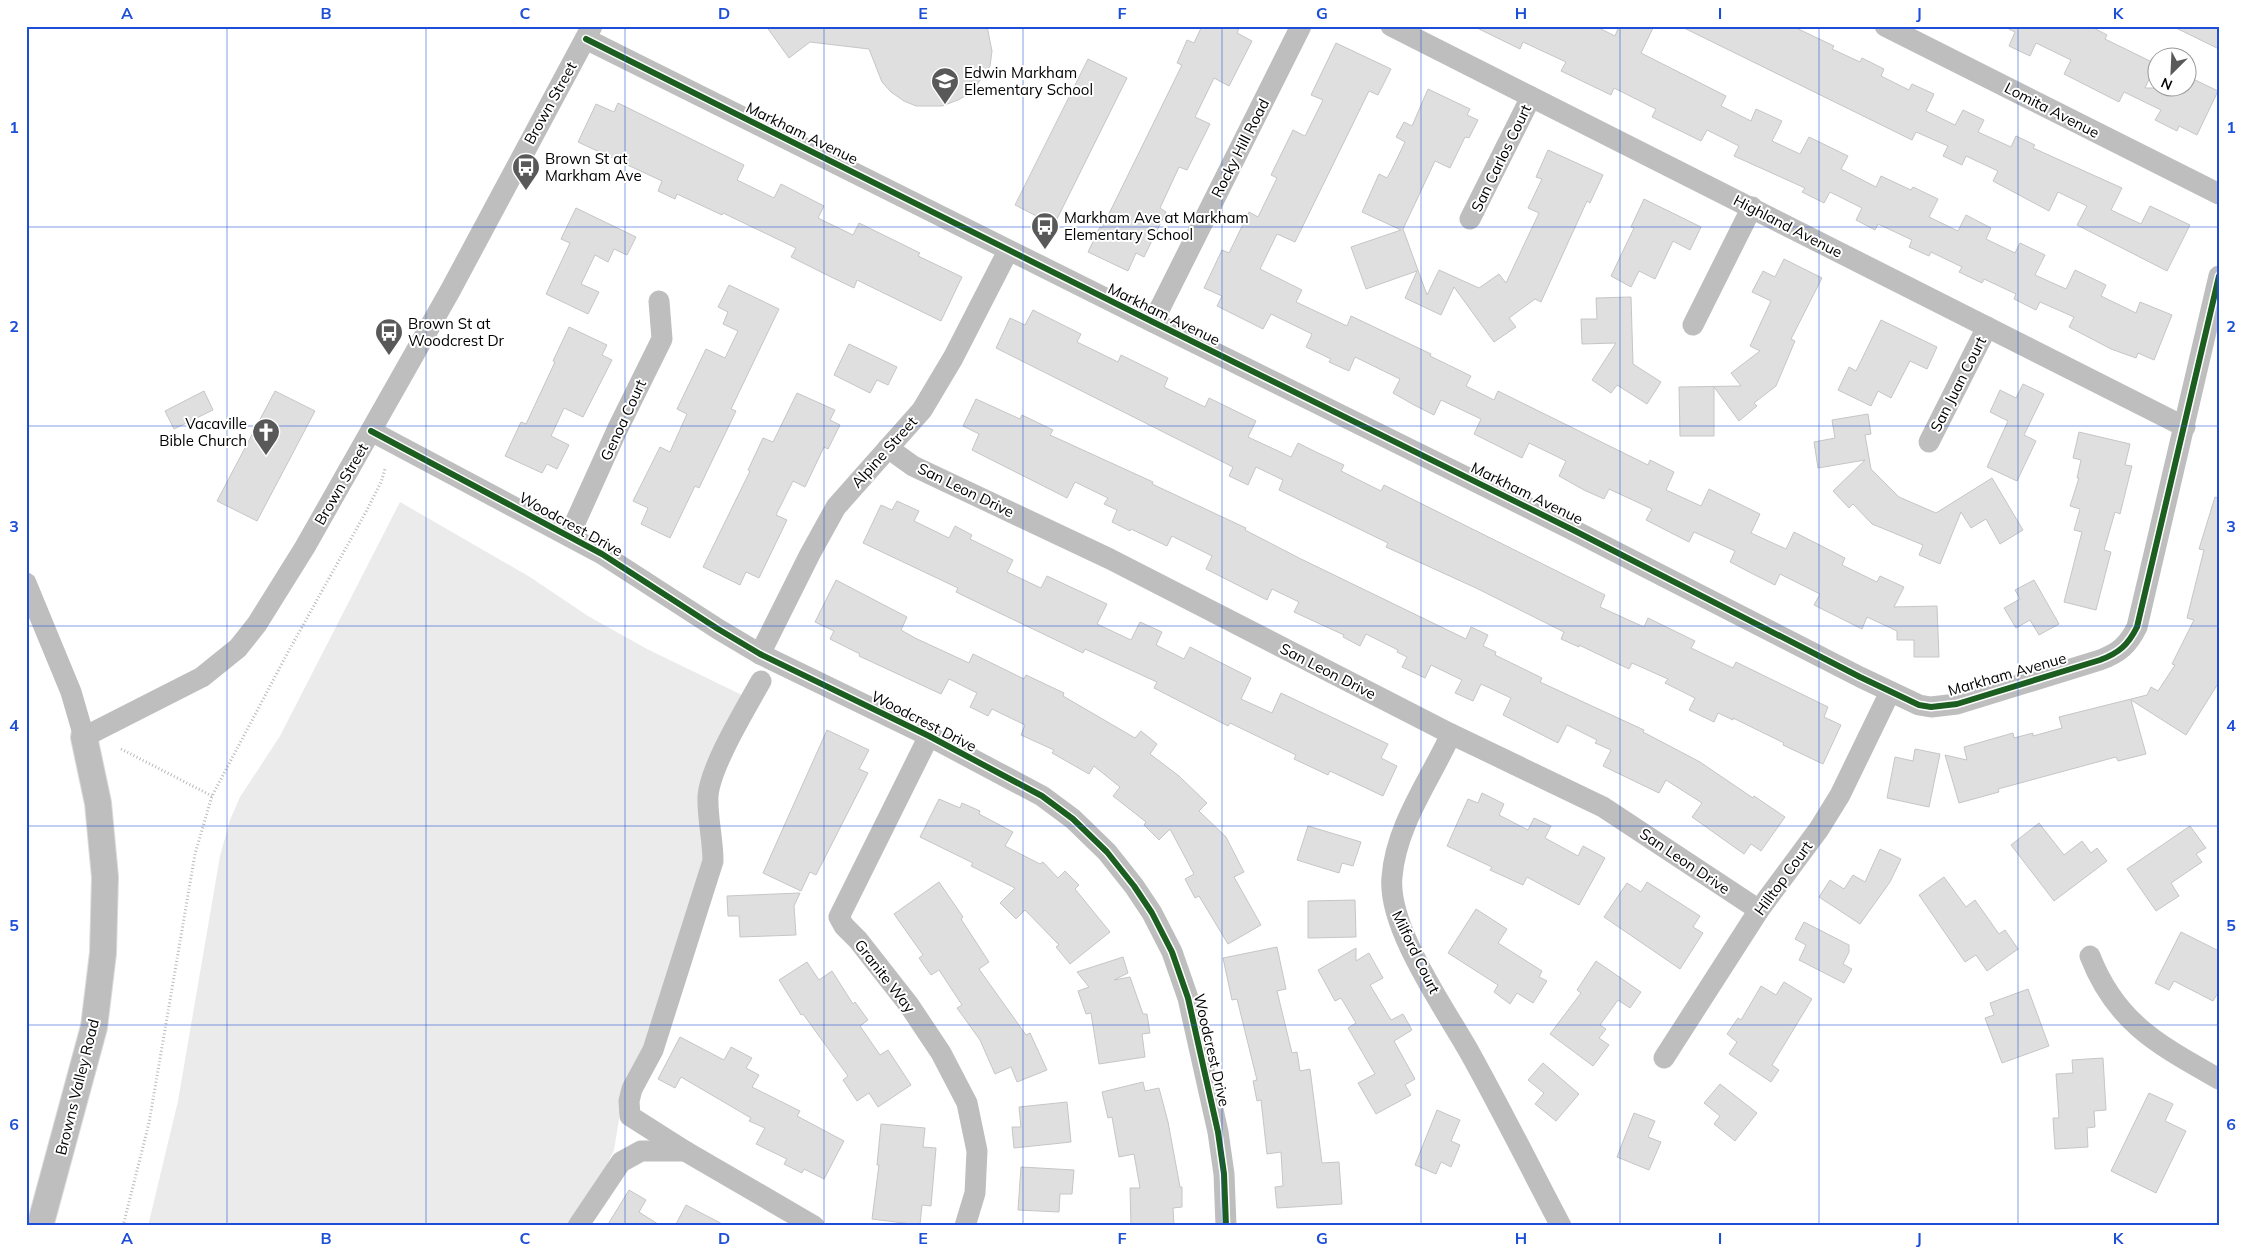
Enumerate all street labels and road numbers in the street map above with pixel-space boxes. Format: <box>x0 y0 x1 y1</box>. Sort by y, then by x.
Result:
street label: Brown Street <box>520 58 580 148</box>
street label: Lomita Avenue <box>2001 78 2103 142</box>
street label: Rocky Hill Road <box>1207 95 1273 201</box>
street label: Markham Avenue <box>743 98 861 168</box>
street label: San Carlos Court <box>1467 101 1535 215</box>
street label: Highland Avenue <box>1730 190 1846 262</box>
street label: Markham Avenue <box>1105 279 1223 349</box>
street label: San Juan Court <box>1926 333 1990 435</box>
street label: Genoa Court <box>596 376 650 464</box>
street label: Alpine Street <box>847 412 921 492</box>
street label: Brown Street <box>310 440 372 528</box>
street label: San Leon Drive <box>915 458 1017 522</box>
street label: Markham Avenue <box>1468 458 1586 528</box>
street label: Woodcrest Drive <box>516 488 626 560</box>
street label: San Leon Drive <box>1277 639 1379 703</box>
street label: Markham Avenue <box>1946 648 2068 700</box>
street label: Woodcrest Drive <box>868 686 980 756</box>
street label: San Leon Drive <box>1636 824 1734 898</box>
street label: Hilltop Court <box>1750 837 1816 919</box>
street label: Milford Court <box>1388 908 1444 996</box>
street label: Granite Way <box>851 936 919 1016</box>
street label: Woodcrest Drive <box>1190 992 1234 1108</box>
street label: Browns Valley Road <box>51 1017 103 1157</box>

